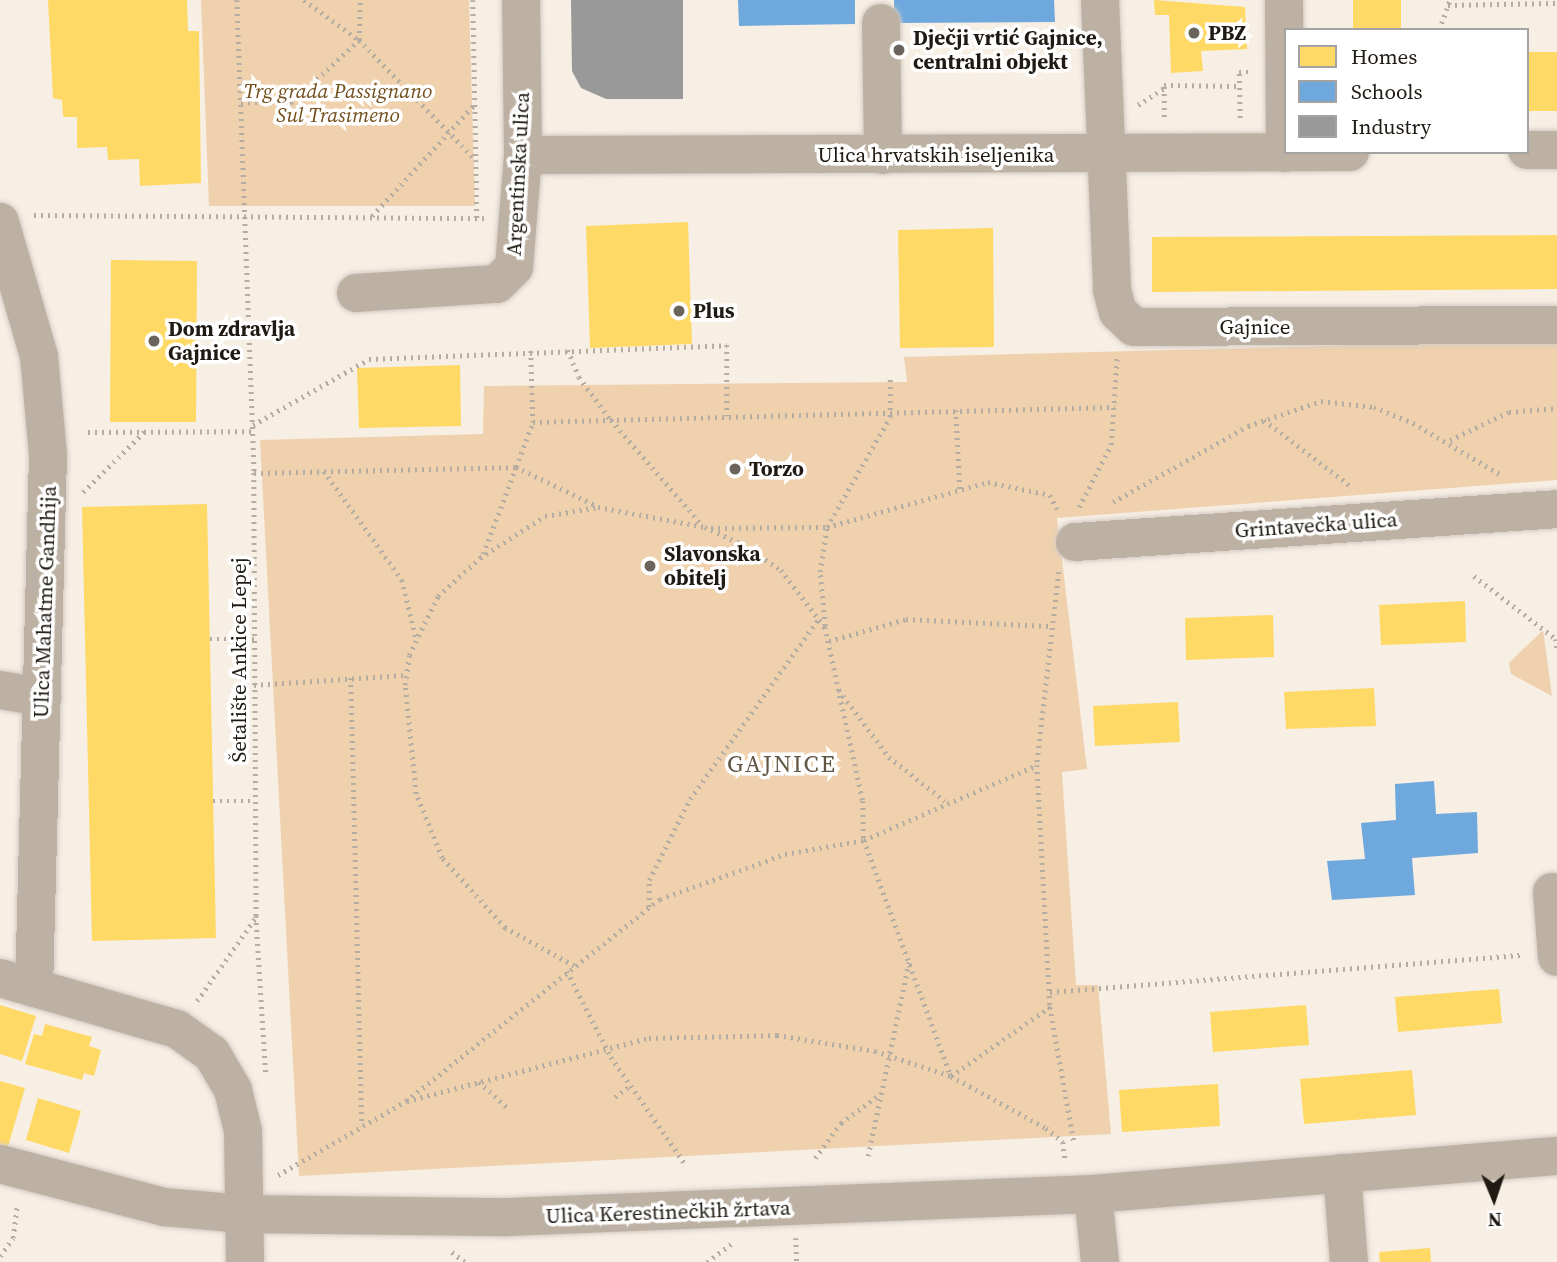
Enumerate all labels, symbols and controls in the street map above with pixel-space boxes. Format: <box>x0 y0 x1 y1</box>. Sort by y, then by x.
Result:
place label: PBZ <box>1208 20 1246 46</box>
place label: Dječji vrtić Gajnice, centralni objekt <box>913 25 1103 75</box>
marker: PBZ <box>1186 25 1202 41</box>
legend <box>1284 28 1529 154</box>
marker: Dječji vrtić Gajnice, centralni objekt <box>891 42 907 58</box>
text: Homes <box>1351 42 1417 71</box>
text: Schools <box>1351 77 1423 106</box>
park label: Trg grada Passignano Sul Trasimeno <box>244 78 432 128</box>
street label: Argentinska ulica <box>501 91 535 257</box>
text: Industry <box>1351 112 1431 141</box>
street label: Ulica hrvatskih iseljenika <box>817 142 1055 168</box>
place label: Plus <box>693 298 735 324</box>
marker: Plus <box>671 303 687 319</box>
street label: Gajnice <box>1220 314 1290 340</box>
place label: Dom zdravlja Gajnice <box>168 316 295 366</box>
marker: Dom zdravlja Gajnice <box>146 333 162 349</box>
place label: Torzo <box>749 456 804 482</box>
marker: Torzo <box>727 461 743 477</box>
street label: Ulica Mahatme Gandhija <box>28 485 62 719</box>
street label: Grintavečka ulica <box>1234 507 1398 543</box>
place label: Slavonska obitelj <box>664 541 761 591</box>
street label: Šetalište Ankice Lepej <box>226 557 252 763</box>
marker: Slavonska obitelj <box>642 558 658 574</box>
district label: GAJNICE <box>728 750 836 778</box>
north arrow <box>1459 1164 1529 1234</box>
street label: Ulica Kerestinečkih žrtava <box>545 1195 791 1229</box>
text: N <box>1487 1207 1502 1233</box>

